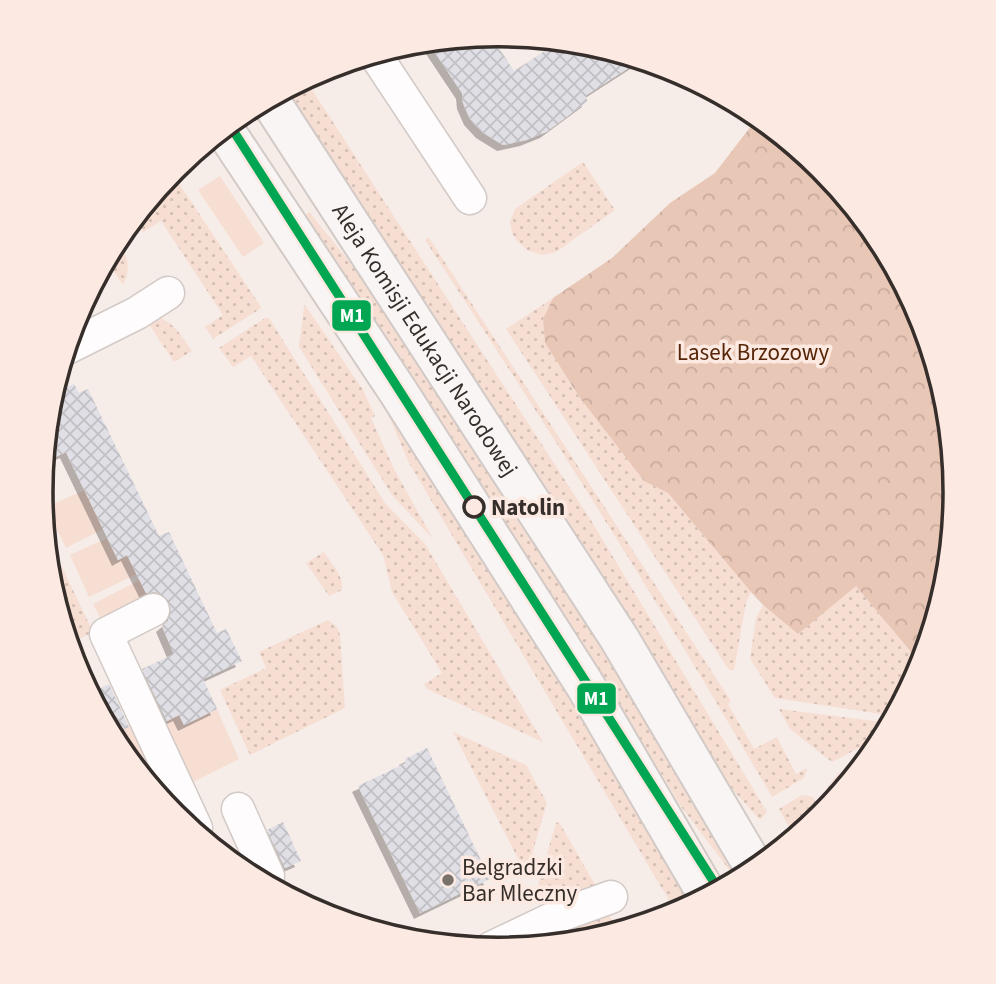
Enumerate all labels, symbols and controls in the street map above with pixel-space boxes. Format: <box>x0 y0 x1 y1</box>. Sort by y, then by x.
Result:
street label: Aleja Komisji Edukacji Narodowej <box>324 197 526 483</box>
line badge: M1 <box>331 299 372 332</box>
text: M1 <box>340 303 364 330</box>
park label: Lasek Brzozowy <box>677 336 829 369</box>
place label: Natolin <box>491 491 565 524</box>
marker: Natolin <box>463 496 485 518</box>
line badge: M1 <box>576 682 617 715</box>
text: M1 <box>584 686 608 713</box>
place label: Belgradzki Bar Mleczny <box>462 851 578 910</box>
marker: Belgradzki Bar Mleczny <box>440 872 456 888</box>

